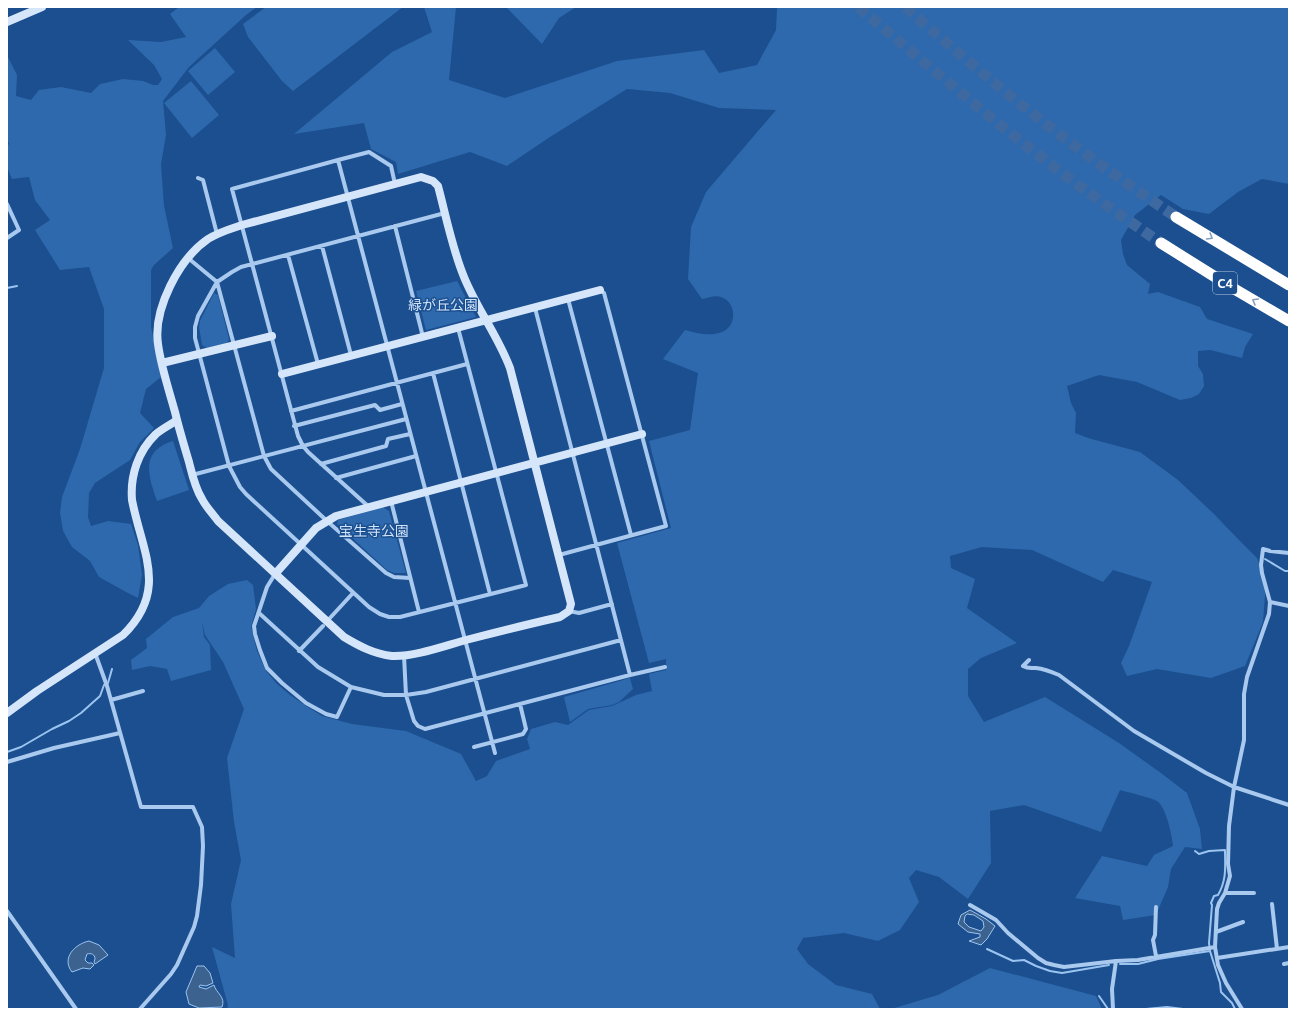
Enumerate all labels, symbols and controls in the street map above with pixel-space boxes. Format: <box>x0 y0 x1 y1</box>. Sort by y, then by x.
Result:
one-way arrow <box>1206 232 1213 240</box>
road number: C4 <box>1213 272 1237 294</box>
park label: 緑が丘公園 <box>408 297 478 313</box>
one-way arrow <box>1252 299 1259 306</box>
park label: 宝生寺公園 <box>339 523 409 539</box>

